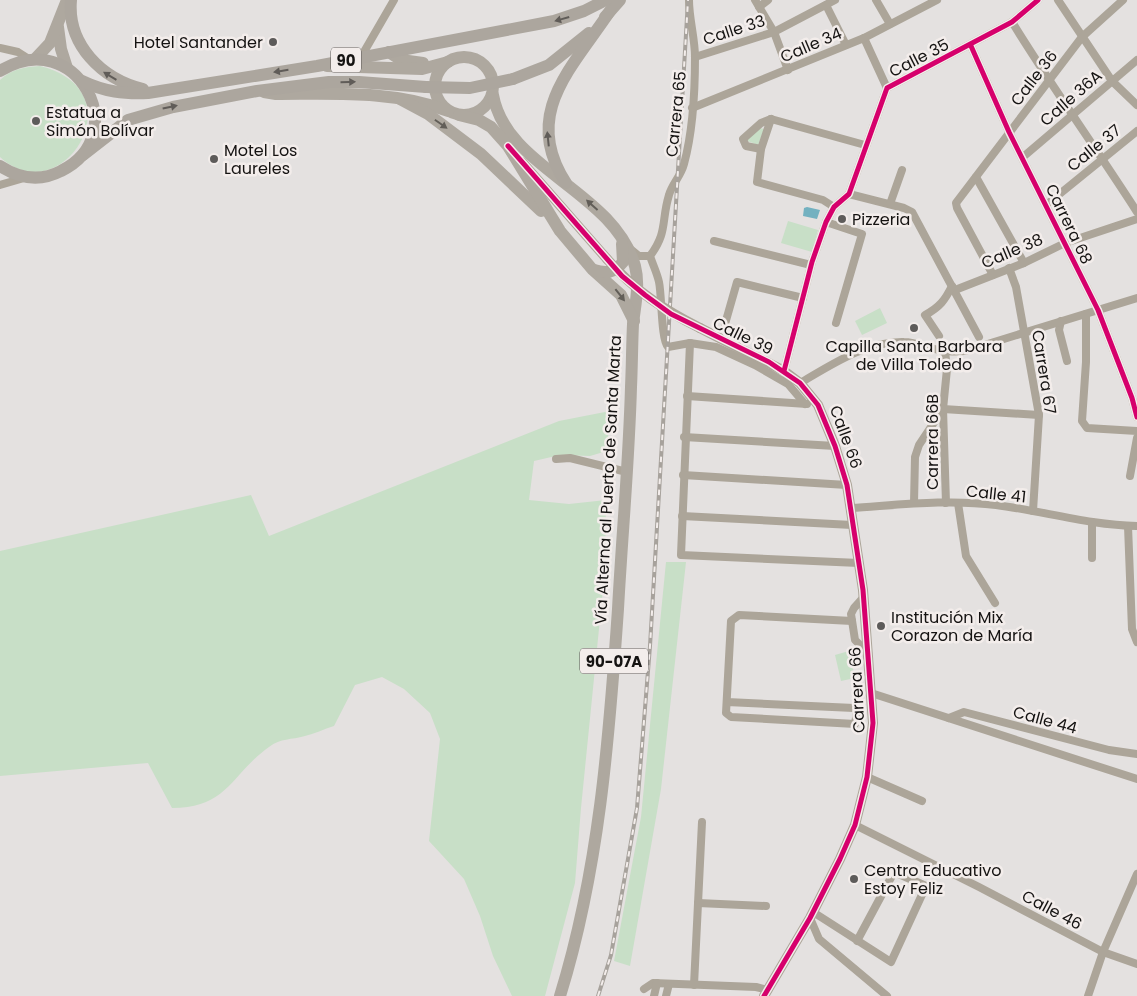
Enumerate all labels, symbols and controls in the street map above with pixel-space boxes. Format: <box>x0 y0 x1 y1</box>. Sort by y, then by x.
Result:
street label: Calle 33 <box>700 9 768 51</box>
one-way arrow <box>554 16 569 24</box>
street label: Calle 34 <box>777 22 845 68</box>
place label: Hotel Santander <box>134 31 263 54</box>
street label: Calle 35 <box>885 33 953 83</box>
marker: Hotel Santander <box>267 36 279 48</box>
street label: Calle 36 <box>1005 45 1063 111</box>
road number: 90 <box>331 48 361 72</box>
street label: Calle 36A <box>1035 64 1107 131</box>
one-way arrow <box>273 68 289 76</box>
street label: Carrera 65 <box>660 70 692 158</box>
one-way arrow <box>104 71 117 80</box>
one-way arrow <box>340 78 356 86</box>
place label: Estatua a Simón Bolívar <box>46 101 154 142</box>
one-way arrow <box>163 103 178 111</box>
marker: Estatua a Simón Bolívar <box>30 115 42 127</box>
one-way arrow <box>435 119 448 129</box>
street label: Calle 37 <box>1062 119 1126 177</box>
one-way arrow <box>544 131 552 147</box>
place label: Motel Los Laureles <box>224 139 297 180</box>
marker: Motel Los Laureles <box>208 153 220 165</box>
street label: Carrera 68 <box>1040 180 1098 268</box>
one-way arrow <box>586 199 598 211</box>
place label: Pizzeria <box>852 208 910 231</box>
marker: Pizzeria <box>836 213 848 225</box>
street label: Calle 38 <box>978 228 1046 274</box>
one-way arrow <box>615 288 626 301</box>
street label: Calle 39 <box>709 311 777 361</box>
marker: Capilla Santa Barbara de Villa Toledo <box>908 322 920 334</box>
street label: Carrera 67 <box>1026 328 1062 416</box>
street label: Vía Alterna al Puerto de Santa Marta <box>589 335 627 625</box>
place label: Capilla Santa Barbara de Villa Toledo <box>825 335 1003 376</box>
street label: Carrera 66B <box>921 394 944 490</box>
street label: Calle 66 <box>824 402 868 472</box>
street label: Calle 41 <box>965 479 1027 509</box>
place label: Institución Mix Corazon de María <box>891 606 1033 647</box>
marker: Institución Mix Corazon de María <box>875 620 887 632</box>
street label: Carrera 66 <box>843 646 871 734</box>
road number: 90-07A <box>580 648 648 674</box>
street label: Calle 44 <box>1010 700 1080 740</box>
place label: Centro Educativo Estoy Feliz <box>864 859 1002 900</box>
marker: Centro Educativo Estoy Feliz <box>848 873 860 885</box>
street label: Calle 46 <box>1018 884 1086 936</box>

